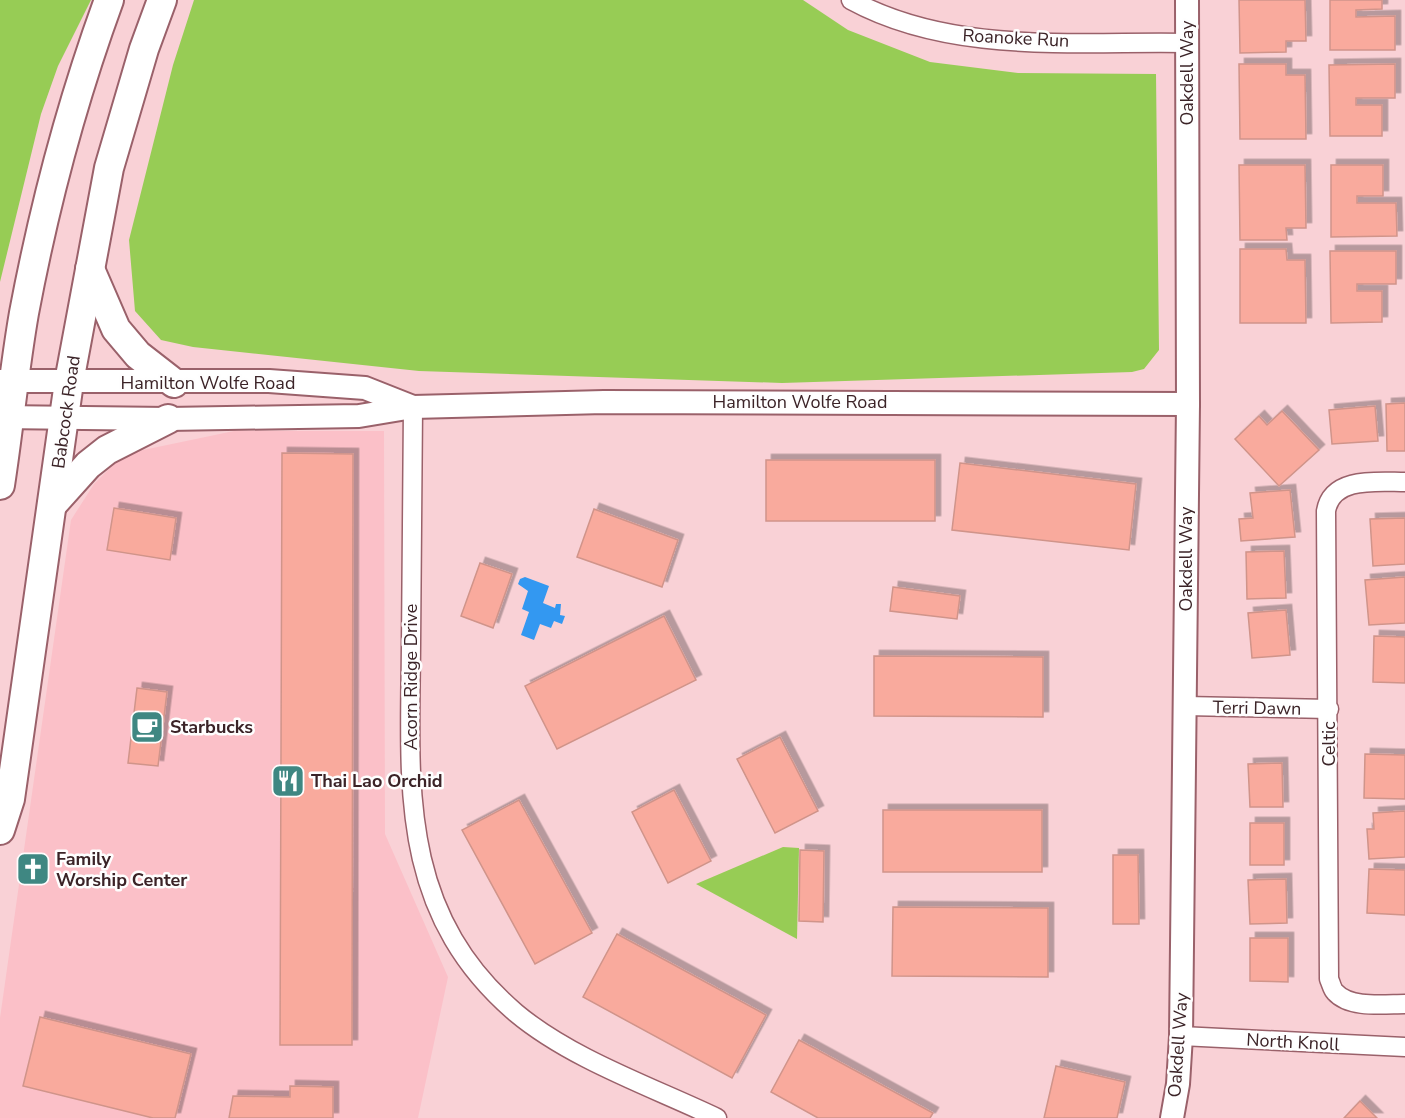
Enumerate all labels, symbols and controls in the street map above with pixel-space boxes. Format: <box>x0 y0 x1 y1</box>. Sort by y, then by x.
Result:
street label: Oakdell Way <box>1175 20 1199 125</box>
street label: Roanoke Run <box>962 23 1070 53</box>
street label: Babcock Road <box>46 354 86 470</box>
street label: Hamilton Wolfe Road <box>121 371 295 395</box>
street label: Hamilton Wolfe Road <box>713 390 887 414</box>
street label: Oakdell Way <box>1174 506 1198 611</box>
street label: Acorn Ridge Drive <box>399 604 423 750</box>
street label: Terri Dawn <box>1212 695 1302 721</box>
cafe icon: Starbucks <box>129 709 165 745</box>
place label: Starbucks <box>170 715 253 739</box>
street label: Celtic <box>1317 721 1341 767</box>
restaurant icon: Thai Lao Orchid <box>270 763 306 799</box>
place label: Thai Lao Orchid <box>311 769 443 793</box>
place label: Family Worship Center <box>56 847 187 892</box>
church icon: Family Worship Center <box>15 851 51 887</box>
street label: Oakdell Way <box>1162 991 1194 1098</box>
street label: North Knoll <box>1246 1028 1341 1056</box>

